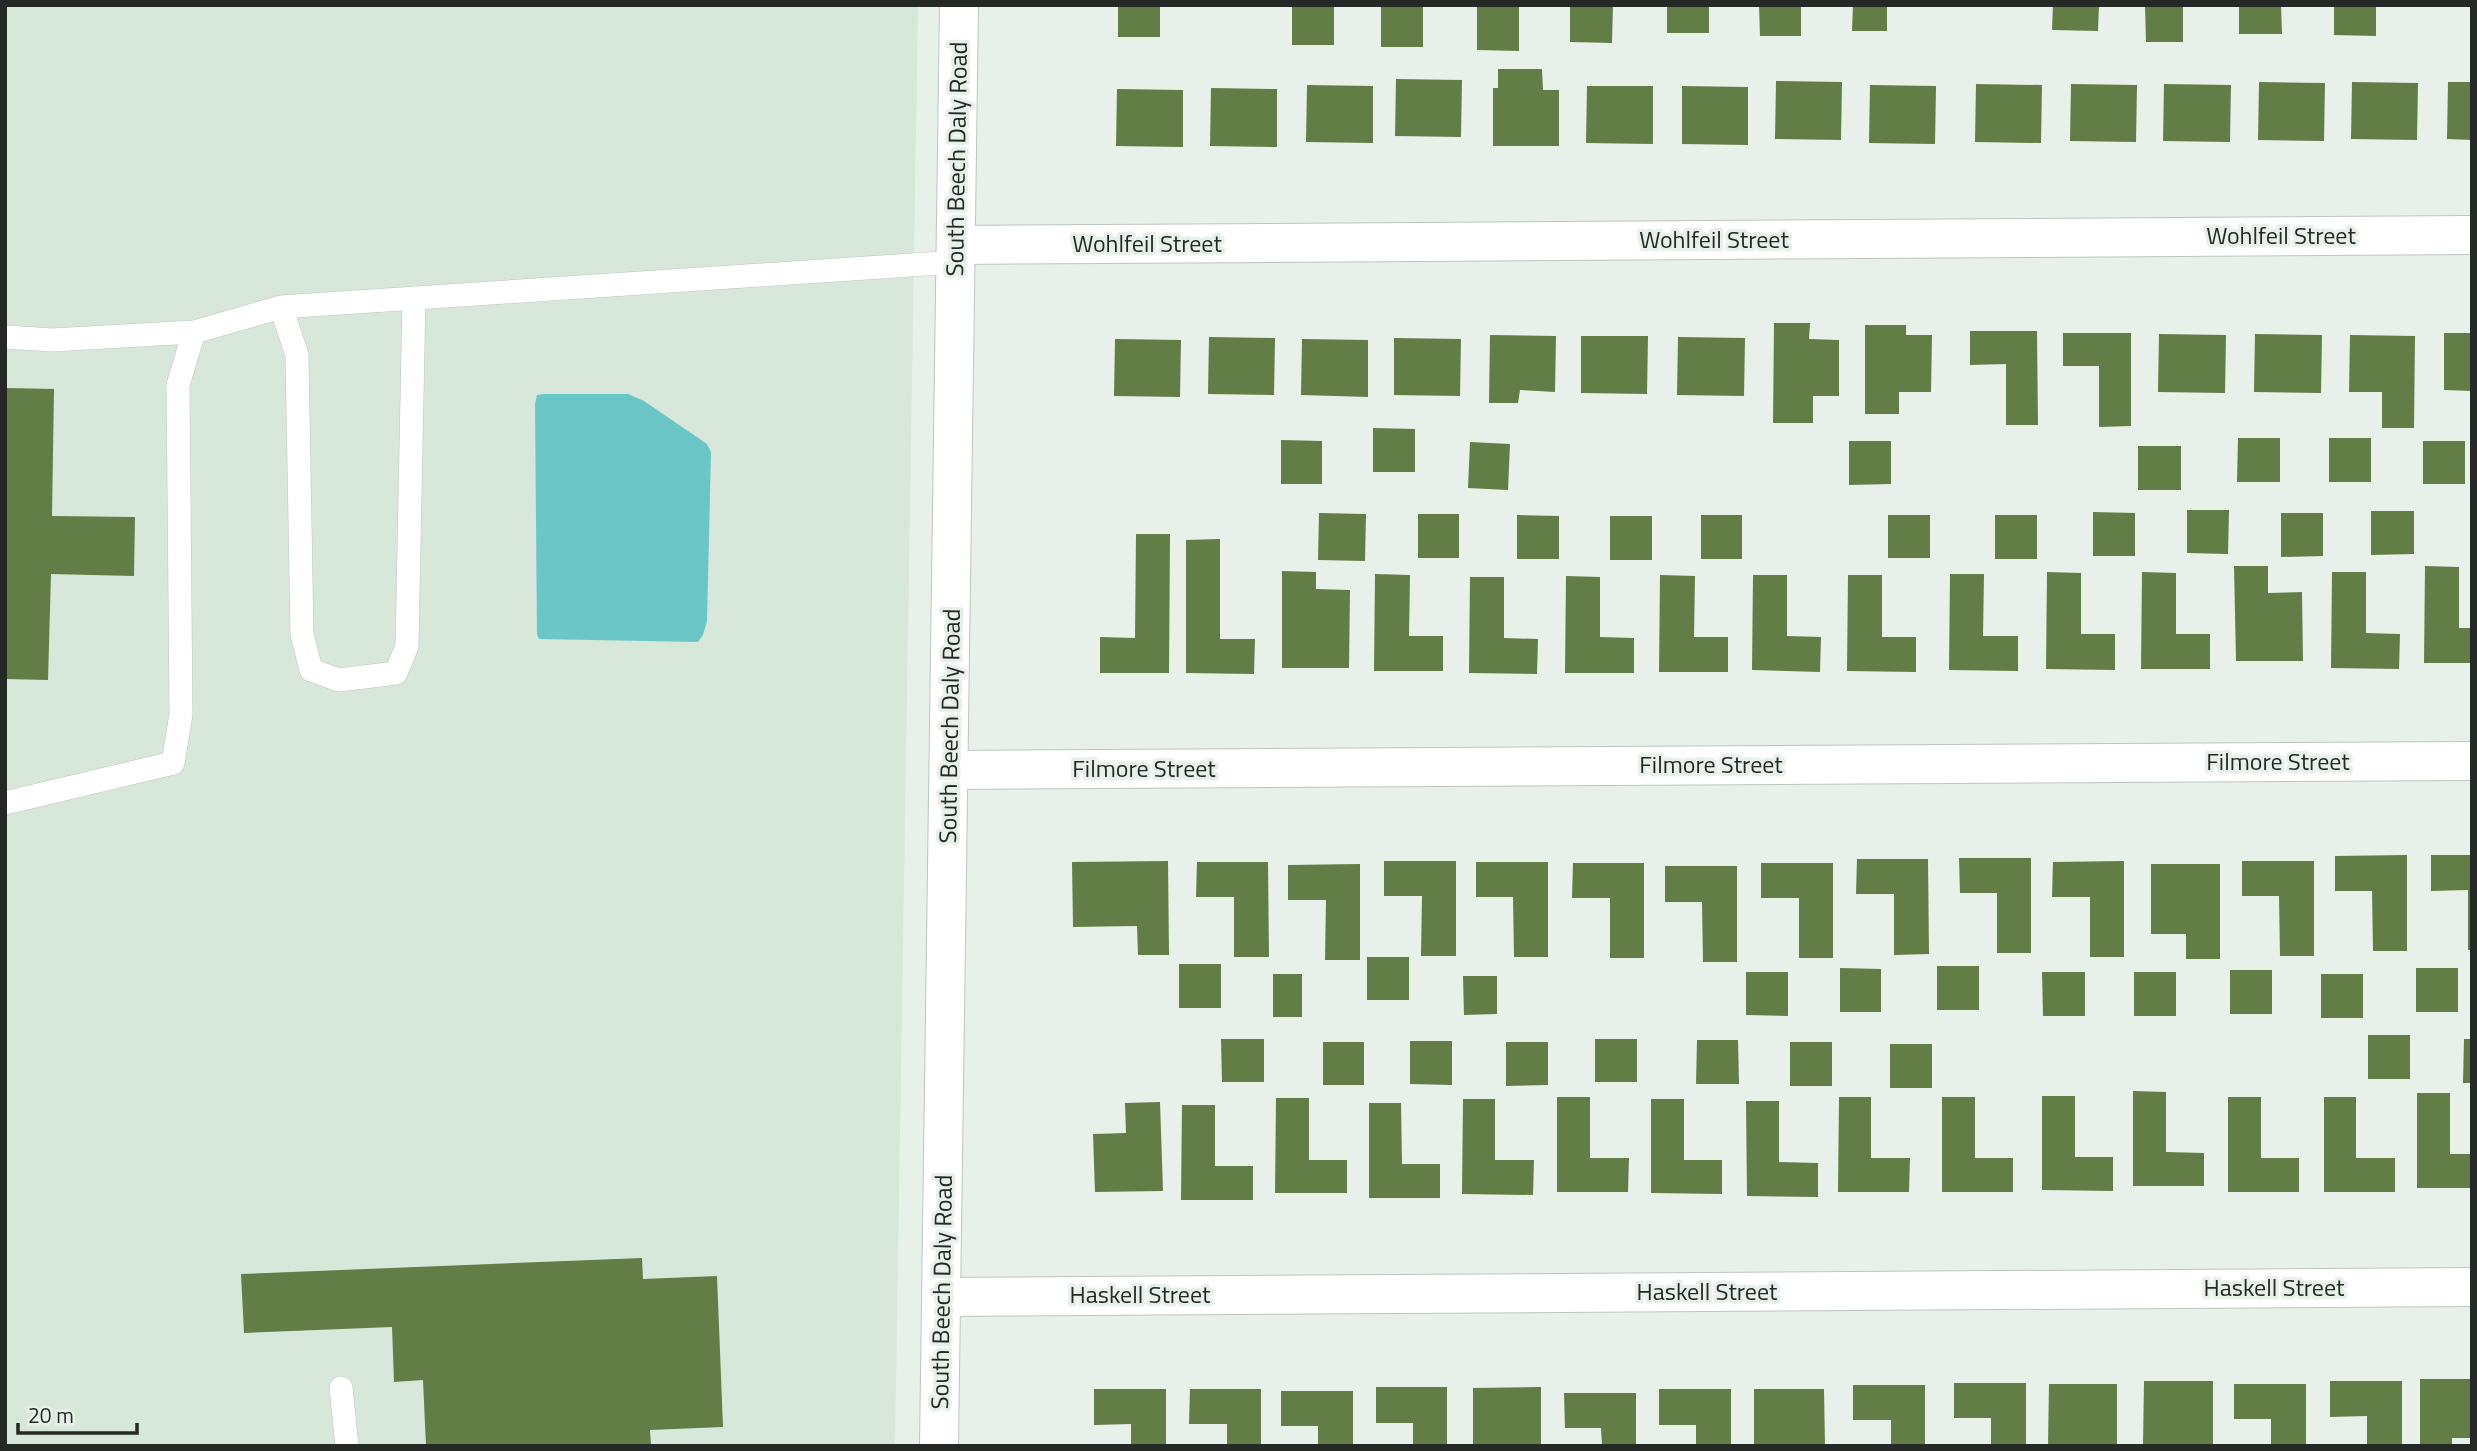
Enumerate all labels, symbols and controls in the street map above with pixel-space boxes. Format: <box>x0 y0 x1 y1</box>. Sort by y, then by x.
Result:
street label: South Beech Daly Road <box>936 41 976 277</box>
street label: Wohlfeil Street <box>2206 217 2356 253</box>
street label: Wohlfeil Street <box>1639 221 1789 257</box>
street label: Wohlfeil Street <box>1072 225 1222 261</box>
street label: South Beech Daly Road <box>929 608 969 844</box>
street label: Filmore Street <box>2206 743 2350 779</box>
street label: Filmore Street <box>1639 746 1783 782</box>
street label: Filmore Street <box>1072 750 1216 786</box>
street label: South Beech Daly Road <box>921 1174 961 1410</box>
street label: Haskell Street <box>2204 1269 2345 1305</box>
street label: Haskell Street <box>1637 1273 1778 1309</box>
street label: Haskell Street <box>1070 1276 1211 1312</box>
scale bar <box>18 1392 136 1436</box>
text: 20 m <box>28 1399 74 1431</box>

